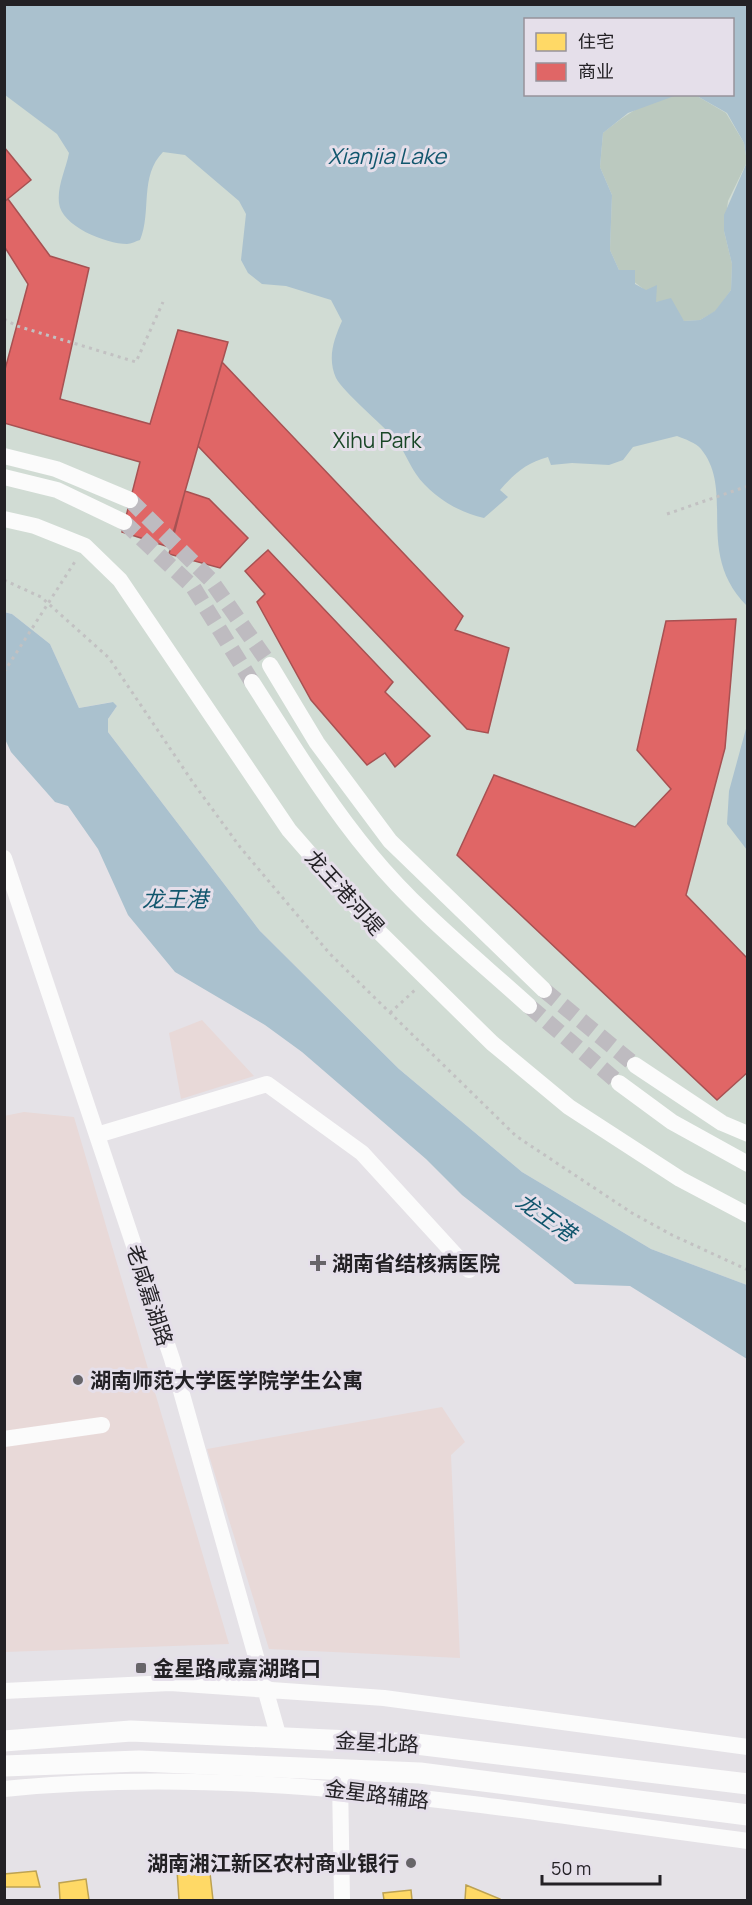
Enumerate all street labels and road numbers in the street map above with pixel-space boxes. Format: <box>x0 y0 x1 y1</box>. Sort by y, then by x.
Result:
street label: 龙王港河堤 <box>299 844 391 940</box>
street label: 老咸嘉湖路 <box>120 1241 180 1349</box>
street label: 金星北路 <box>334 1726 420 1758</box>
street label: 金星路辅路 <box>323 1774 431 1814</box>

